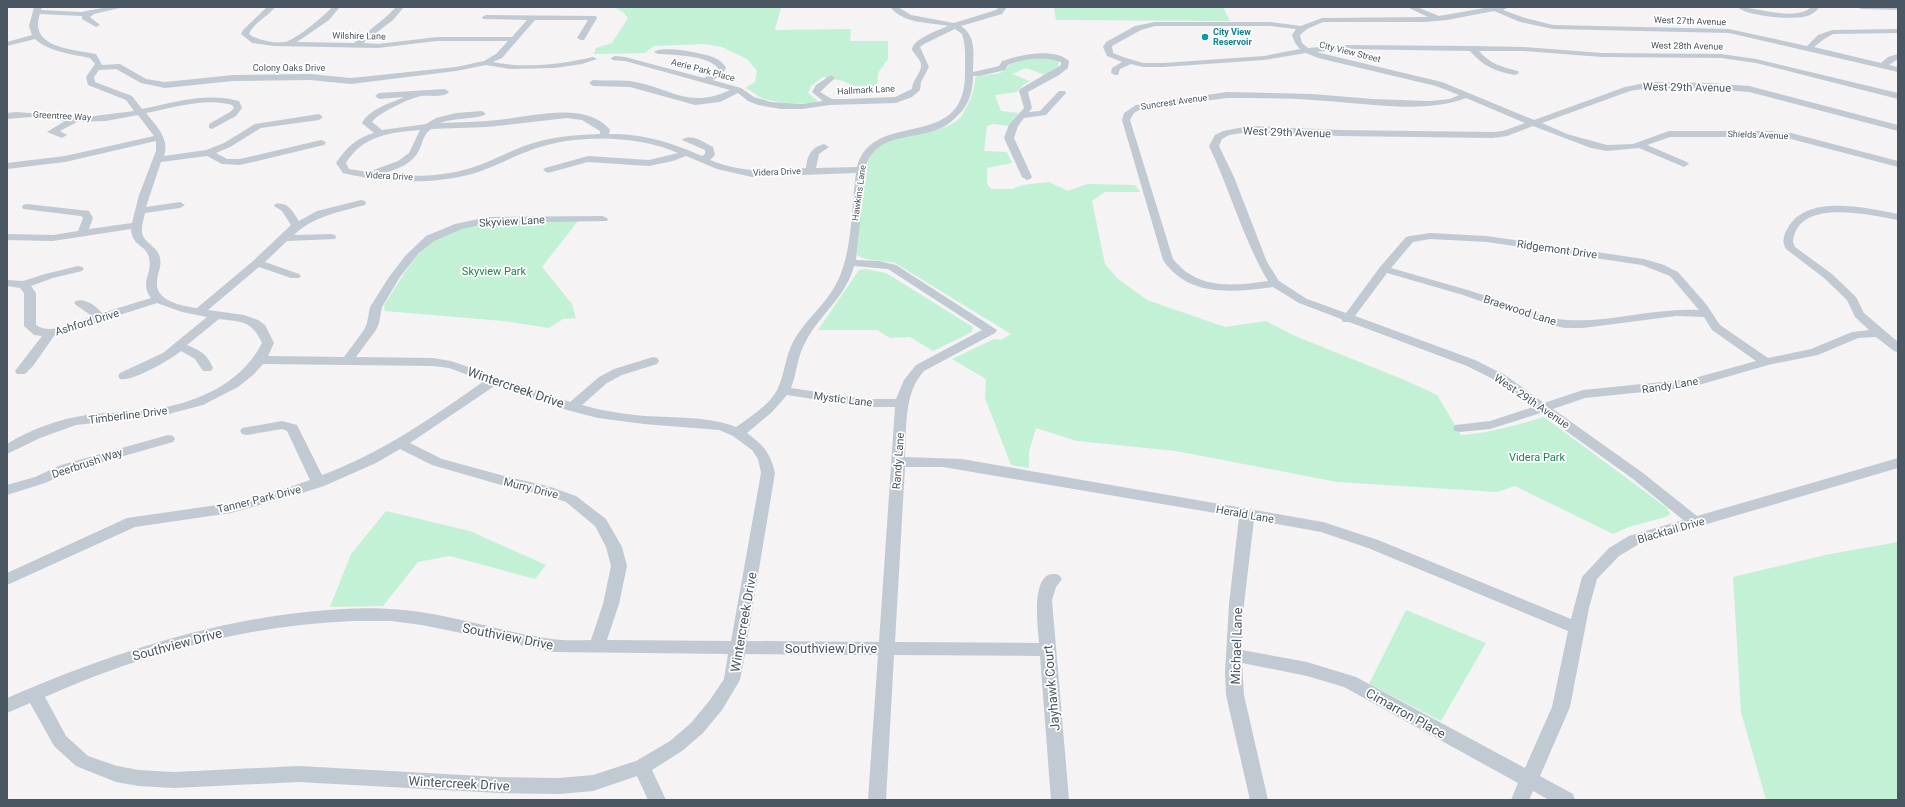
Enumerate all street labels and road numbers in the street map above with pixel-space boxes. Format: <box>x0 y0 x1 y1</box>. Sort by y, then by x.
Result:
street label: West 27th Avenue <box>1654 15 1726 27</box>
street label: Wilshire Lane <box>332 31 386 41</box>
street label: City View Street <box>1318 40 1382 64</box>
street label: West 28th Avenue <box>1651 40 1723 52</box>
street label: Aerie Park Place <box>670 57 736 83</box>
street label: Colony Oaks Drive <box>253 63 325 73</box>
street label: West 29th Avenue <box>1643 80 1731 95</box>
street label: Hallmark Lane <box>837 83 895 97</box>
street label: Suncrest Avenue <box>1140 92 1208 112</box>
street label: Greentree Way <box>33 109 92 123</box>
street label: West 29th Avenue <box>1243 124 1331 141</box>
street label: Shields Avenue <box>1727 129 1789 141</box>
street label: Hawkins Lane <box>850 164 868 222</box>
street label: Videra Drive <box>753 166 801 178</box>
street label: Videra Drive <box>365 170 413 182</box>
street label: Skyview Lane <box>479 213 545 230</box>
street label: Ridgemont Drive <box>1516 237 1598 262</box>
street label: Braewood Lane <box>1482 293 1558 328</box>
street label: Ashford Drive <box>54 307 121 338</box>
street label: Wintercreek Drive <box>466 364 566 411</box>
street label: West 29th Avenue <box>1492 371 1572 432</box>
street label: Randy Lane <box>1641 375 1699 396</box>
street label: Mystic Lane <box>813 389 873 410</box>
street label: Timberline Drive <box>88 404 168 427</box>
street label: Randy Lane <box>890 432 907 490</box>
street label: Deerbrush Way <box>50 446 125 481</box>
street label: Murry Drive <box>502 475 560 502</box>
street label: Tanner Park Drive <box>216 483 303 516</box>
street label: Herald Lane <box>1215 503 1275 526</box>
street label: Blacktail Drive <box>1636 515 1706 546</box>
street label: Wintercreek Drive <box>727 571 760 673</box>
street label: Michael Lane <box>1228 607 1245 685</box>
street label: Southview Drive <box>461 620 555 653</box>
street label: Southview Drive <box>131 625 224 664</box>
street label: Southview Drive <box>785 641 877 656</box>
street label: Jayhawk Court <box>1040 644 1063 732</box>
street label: Cimarron Place <box>1363 685 1448 742</box>
street label: Wintercreek Drive <box>408 773 510 794</box>

